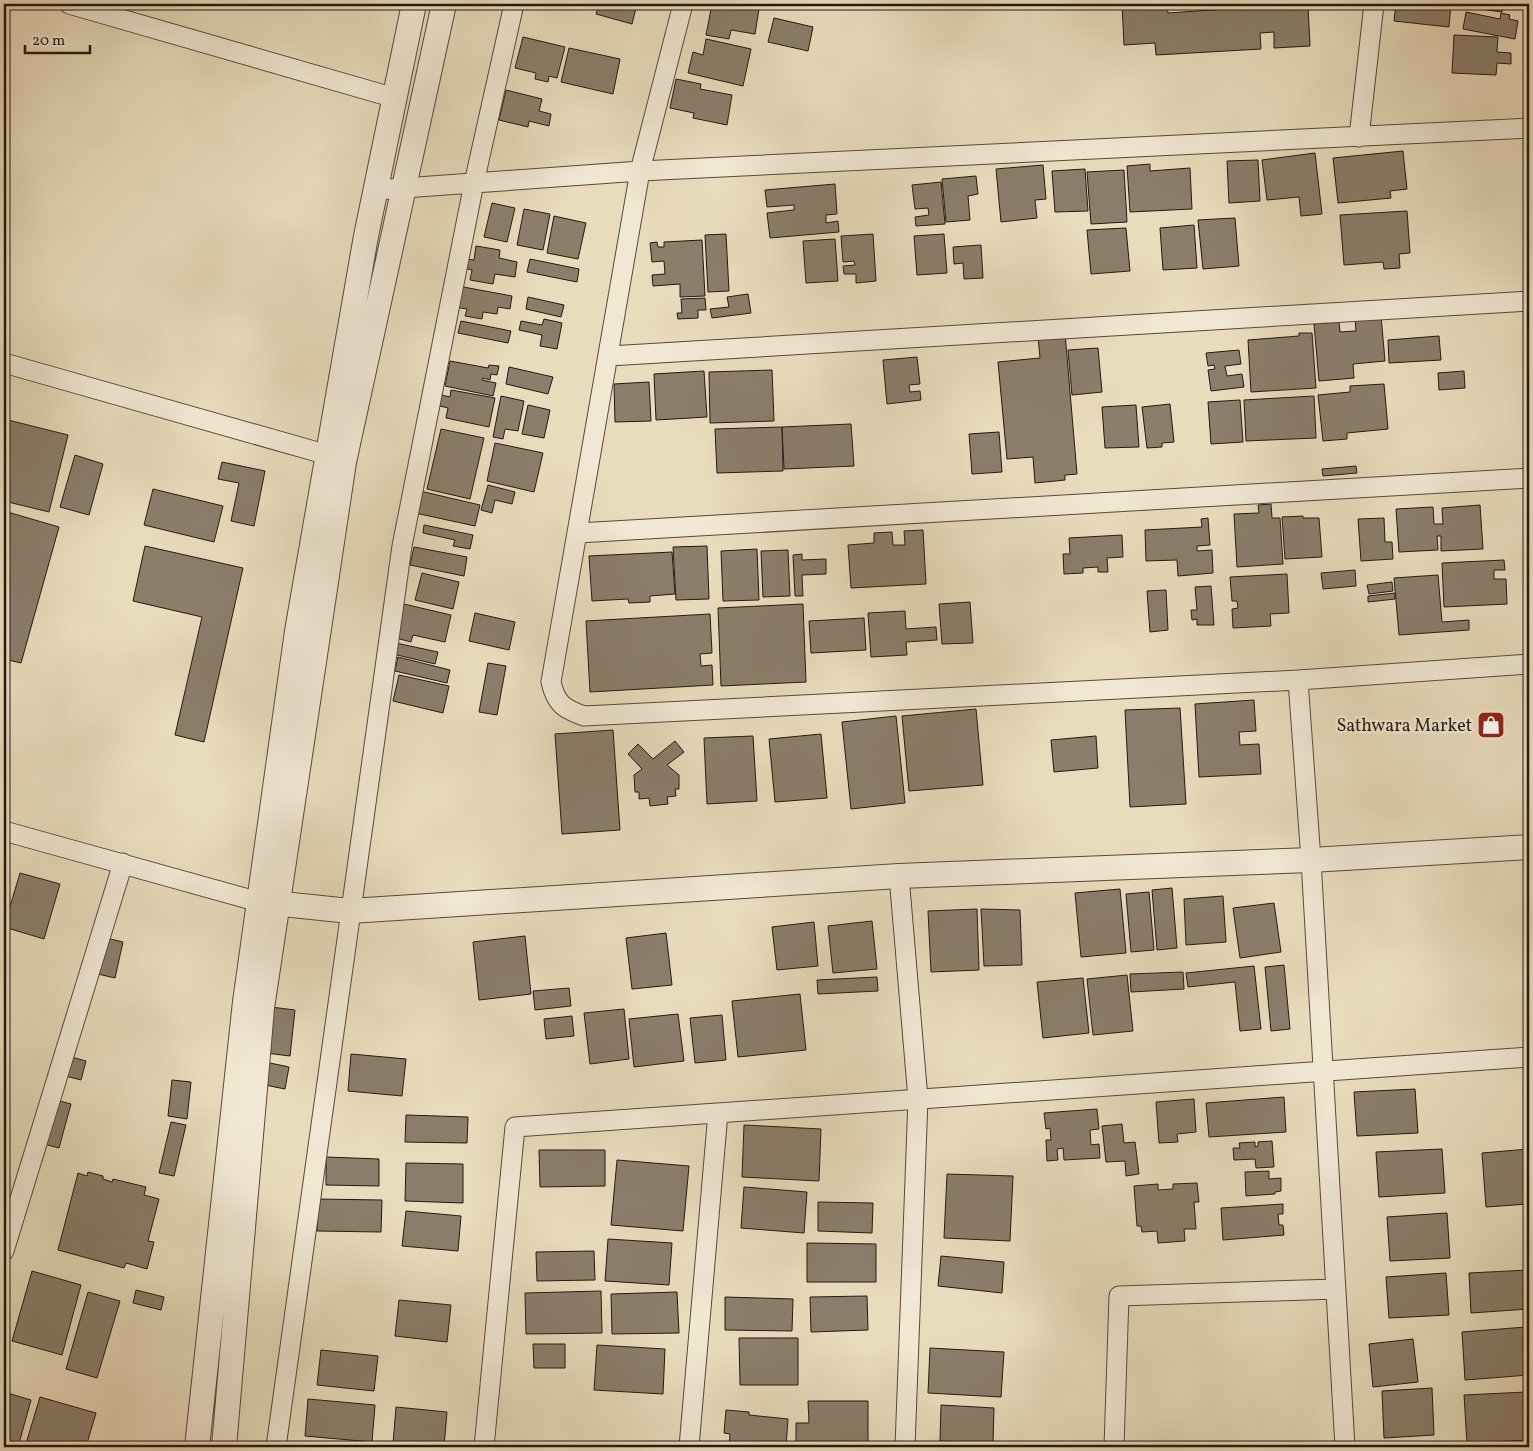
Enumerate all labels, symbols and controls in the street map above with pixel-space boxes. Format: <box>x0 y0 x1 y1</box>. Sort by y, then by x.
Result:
scale bar <box>25 22 90 54</box>
text: 20 m <box>32 31 65 52</box>
shop icon: Sathwara Market <box>1476 710 1506 740</box>
place label: Sathwara Market <box>1336 714 1472 739</box>

